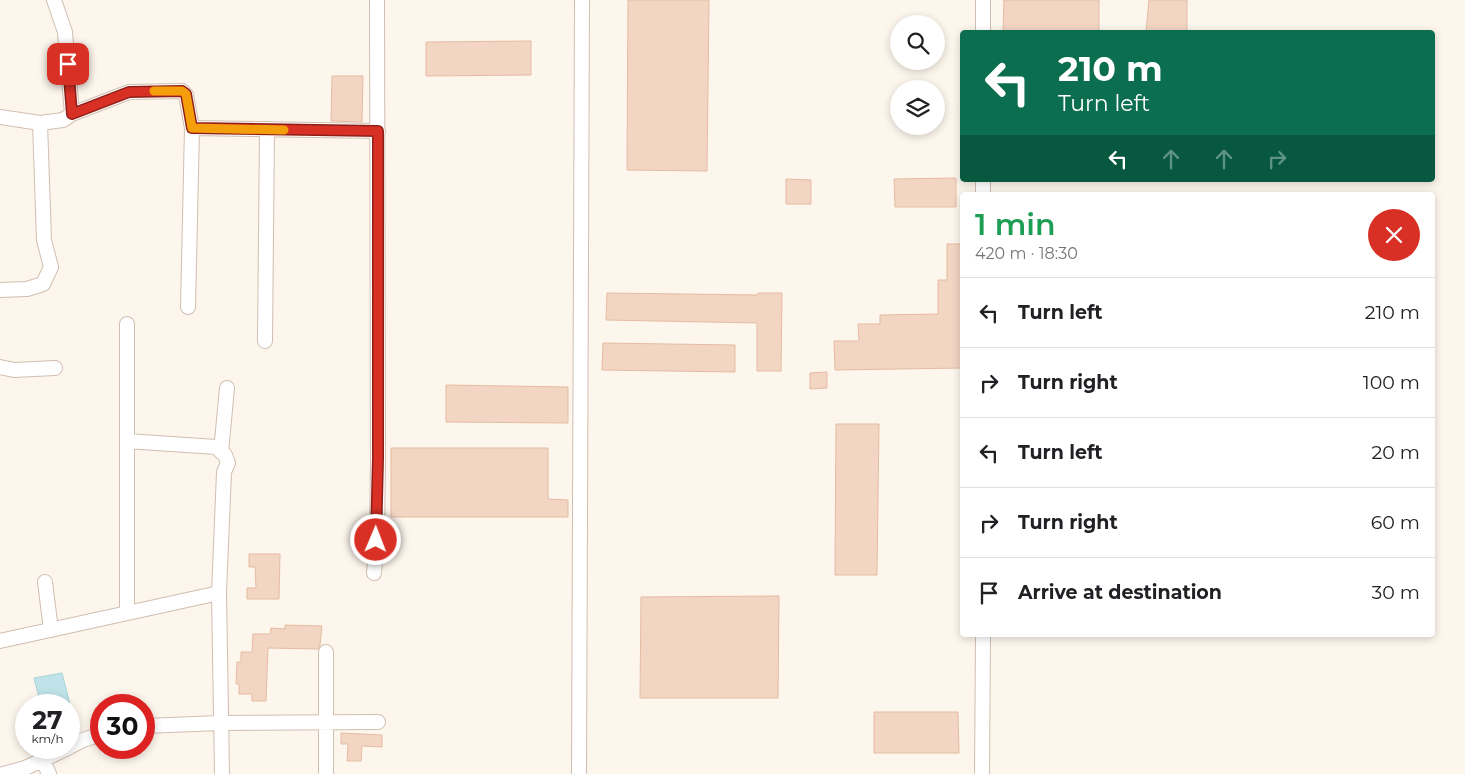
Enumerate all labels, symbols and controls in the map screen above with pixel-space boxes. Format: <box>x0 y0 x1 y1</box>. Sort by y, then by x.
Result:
map controls <box>890 15 945 135</box>
button: search <box>890 15 945 70</box>
pin <box>47 43 89 85</box>
text: 210 m <box>1058 47 1163 90</box>
icon: arrive <box>54 50 82 78</box>
icon: left <box>975 50 1040 115</box>
button: layers <box>890 80 945 135</box>
text: Turn left <box>1058 90 1150 117</box>
icon: left <box>1104 145 1132 173</box>
icon: ahead <box>1157 145 1185 173</box>
icon: ahead <box>1210 145 1238 173</box>
icon: right <box>1263 145 1291 173</box>
text: 1 min <box>975 206 1056 243</box>
button: close <box>1368 209 1420 261</box>
text: 420 m · 18:30 <box>975 244 1078 263</box>
icon: left <box>975 299 1003 327</box>
text: Turn left <box>1018 301 1103 324</box>
text: 210 m <box>1365 301 1420 324</box>
icon: right <box>975 369 1003 397</box>
text: Turn right <box>1018 371 1118 394</box>
text: 100 m <box>1363 371 1420 394</box>
icon: left <box>975 439 1003 467</box>
text: Turn left <box>1018 441 1103 464</box>
text: 20 m <box>1372 441 1420 464</box>
icon: right <box>975 509 1003 537</box>
text: Turn right <box>1018 511 1118 534</box>
text: 60 m <box>1371 511 1420 534</box>
position arrow <box>349 513 401 565</box>
icon: arrive <box>975 579 1003 607</box>
text: Arrive at destination <box>1018 581 1222 604</box>
text: 30 m <box>1372 581 1420 604</box>
speed limit sign: 30 <box>90 694 155 759</box>
text: 27 <box>32 705 63 735</box>
text: km/h <box>31 731 64 746</box>

